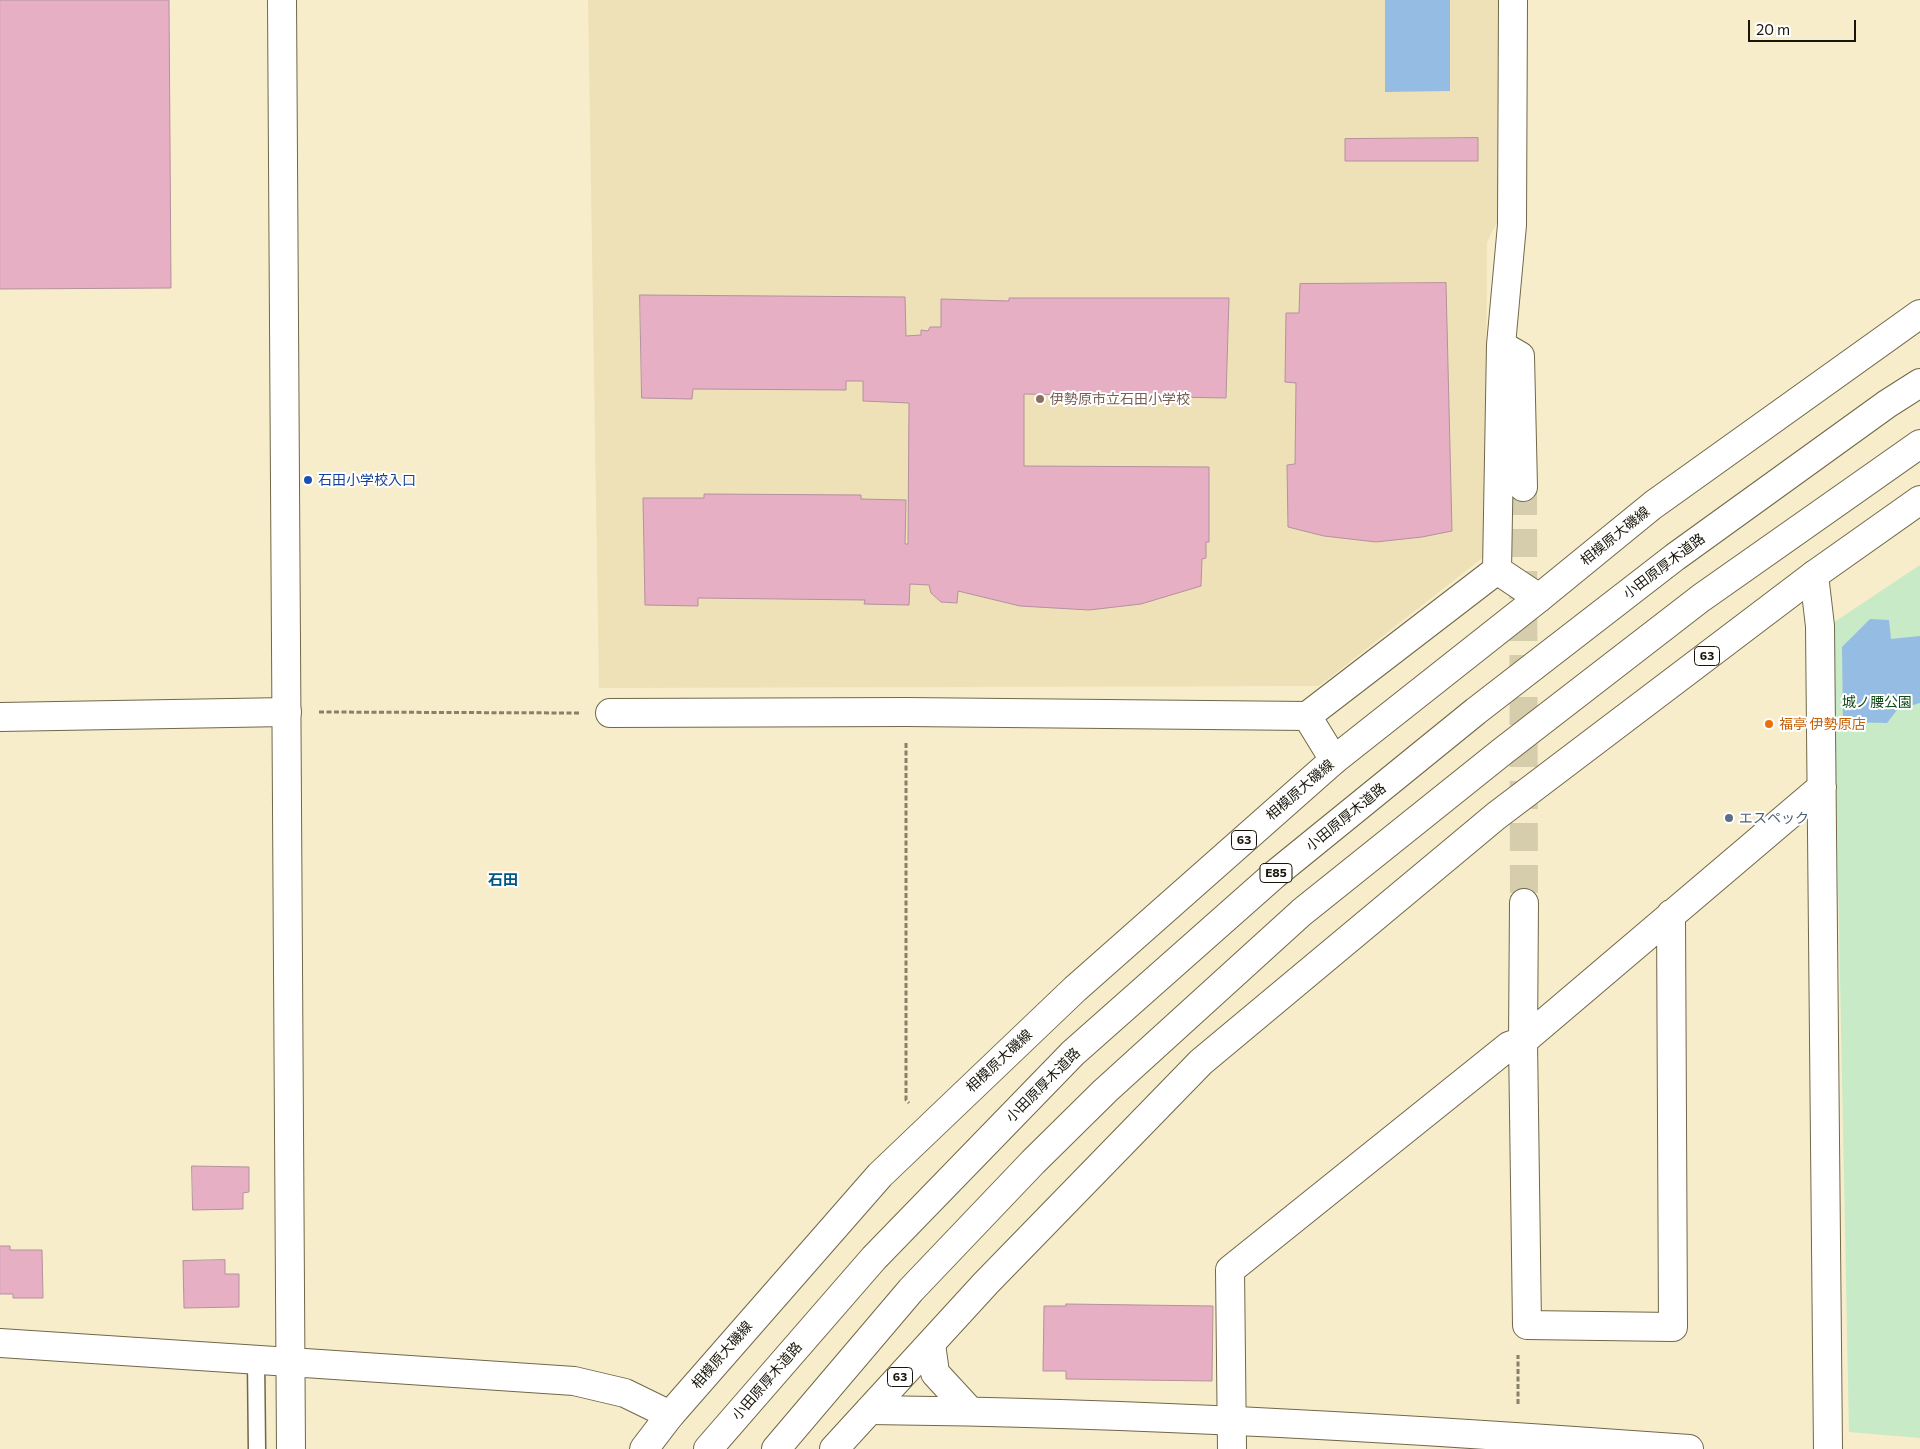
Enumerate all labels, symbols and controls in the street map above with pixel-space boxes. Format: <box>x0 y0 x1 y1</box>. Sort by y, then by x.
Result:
scale bar <box>1750 10 1858 42</box>
text: 20 m <box>1756 20 1790 38</box>
place label: 伊勢原市立石田小学校 <box>1050 391 1190 407</box>
marker: 伊勢原市立石田小学校 <box>1034 393 1046 405</box>
place label: 石田小学校入口 <box>318 472 416 488</box>
marker: 石田小学校入口 <box>302 474 314 486</box>
street label: 相模原大磯線 <box>1577 503 1653 569</box>
street label: 小田原厚木道路 <box>1620 530 1708 602</box>
road number: 63 <box>1694 646 1720 666</box>
park label: 城ノ腰公園 <box>1842 694 1912 710</box>
place label: 福亭 伊勢原店 <box>1779 716 1866 732</box>
marker: 福亭 伊勢原店 <box>1763 718 1775 730</box>
street label: 相模原大磯線 <box>1263 756 1337 824</box>
street label: 小田原厚木道路 <box>1303 780 1389 854</box>
place label: エスペック <box>1739 810 1809 826</box>
marker: エスペック <box>1723 812 1735 824</box>
road number: 63 <box>1232 830 1256 850</box>
road number: E85 <box>1260 864 1292 882</box>
district label: 石田 <box>488 871 518 889</box>
street label: 相模原大磯線 <box>963 1026 1035 1096</box>
street label: 小田原厚木道路 <box>1002 1044 1084 1126</box>
street label: 相模原大磯線 <box>688 1318 756 1392</box>
street label: 小田原厚木道路 <box>729 1339 805 1423</box>
road number: 63 <box>888 1368 912 1386</box>

